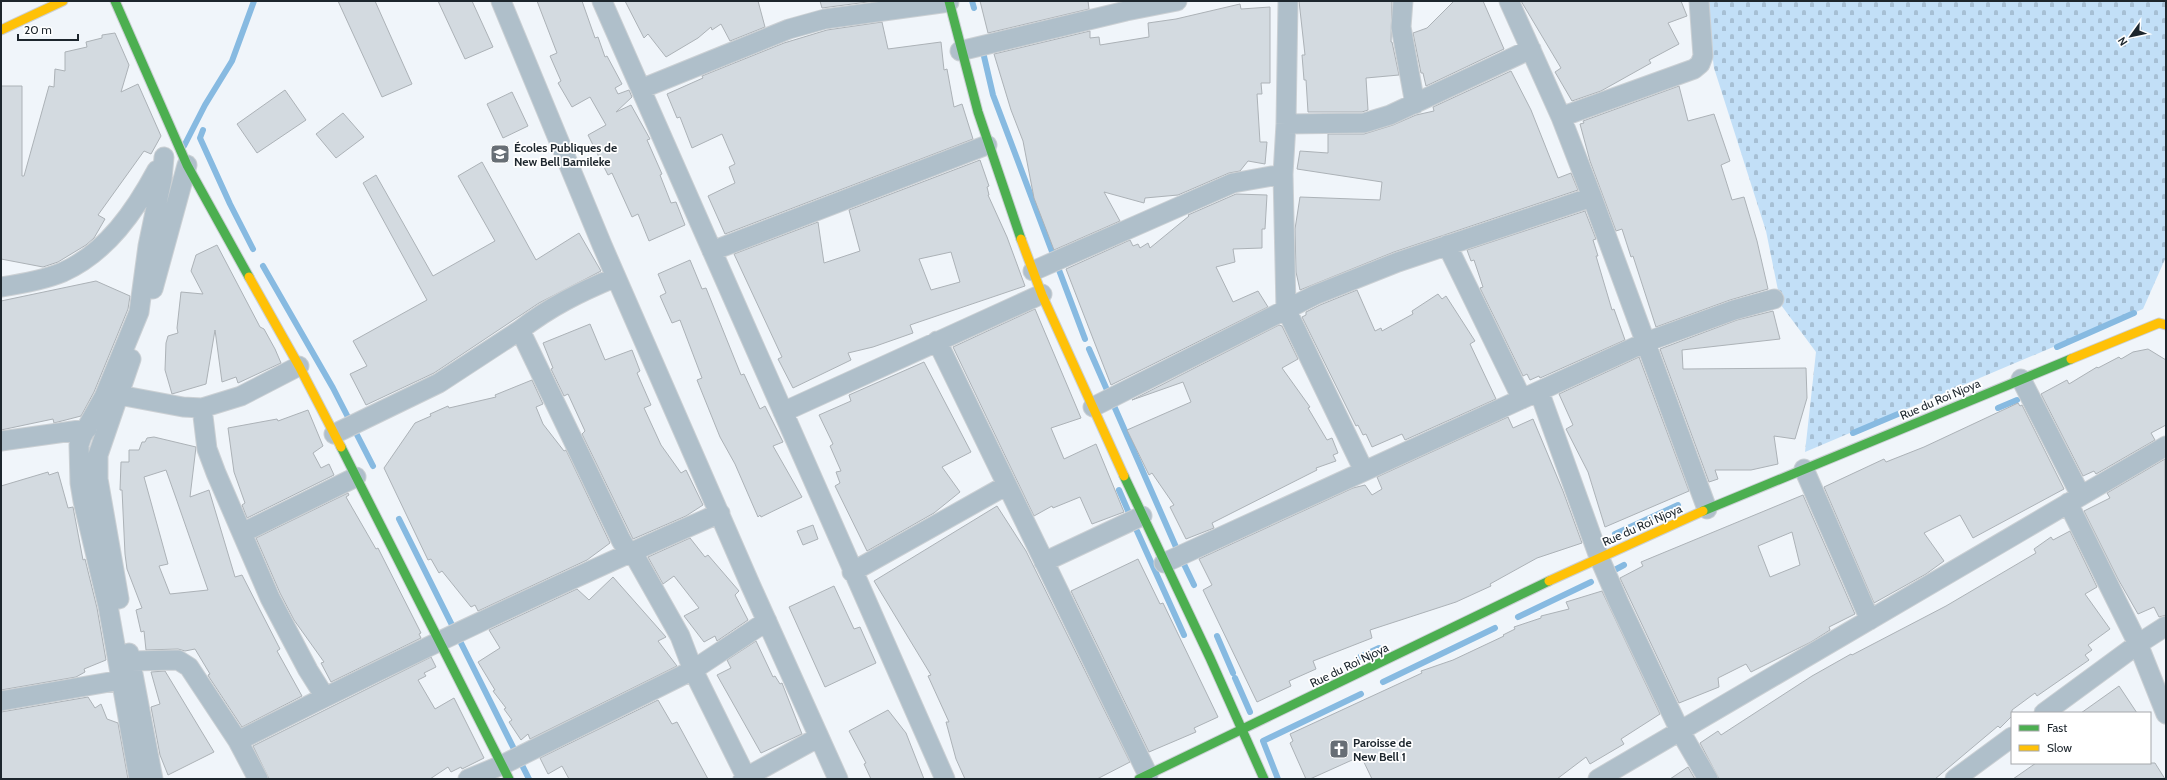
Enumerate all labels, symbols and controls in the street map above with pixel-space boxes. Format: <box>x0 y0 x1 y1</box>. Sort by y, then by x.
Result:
scale bar <box>18 16 78 42</box>
north arrow <box>2111 16 2151 56</box>
text: 20 m <box>24 22 52 37</box>
text: N <box>2115 34 2131 49</box>
place label: Écoles Publiques de New Bell Bamileke <box>514 140 617 169</box>
school or university icon: Écoles Publiques de New Bell Bamileke <box>489 143 511 165</box>
street label: Rue du Roi Njoya <box>1898 375 1983 423</box>
street label: Rue du Roi Njoya <box>1600 501 1684 549</box>
street label: Rue du Roi Njoya <box>1307 639 1391 691</box>
legend <box>2011 712 2151 764</box>
text: Fast <box>2047 720 2067 735</box>
place label: Paroisse de New Bell 1 <box>1353 735 1412 764</box>
church icon: Paroisse de New Bell 1 <box>1328 738 1350 760</box>
text: Slow <box>2047 740 2072 755</box>

